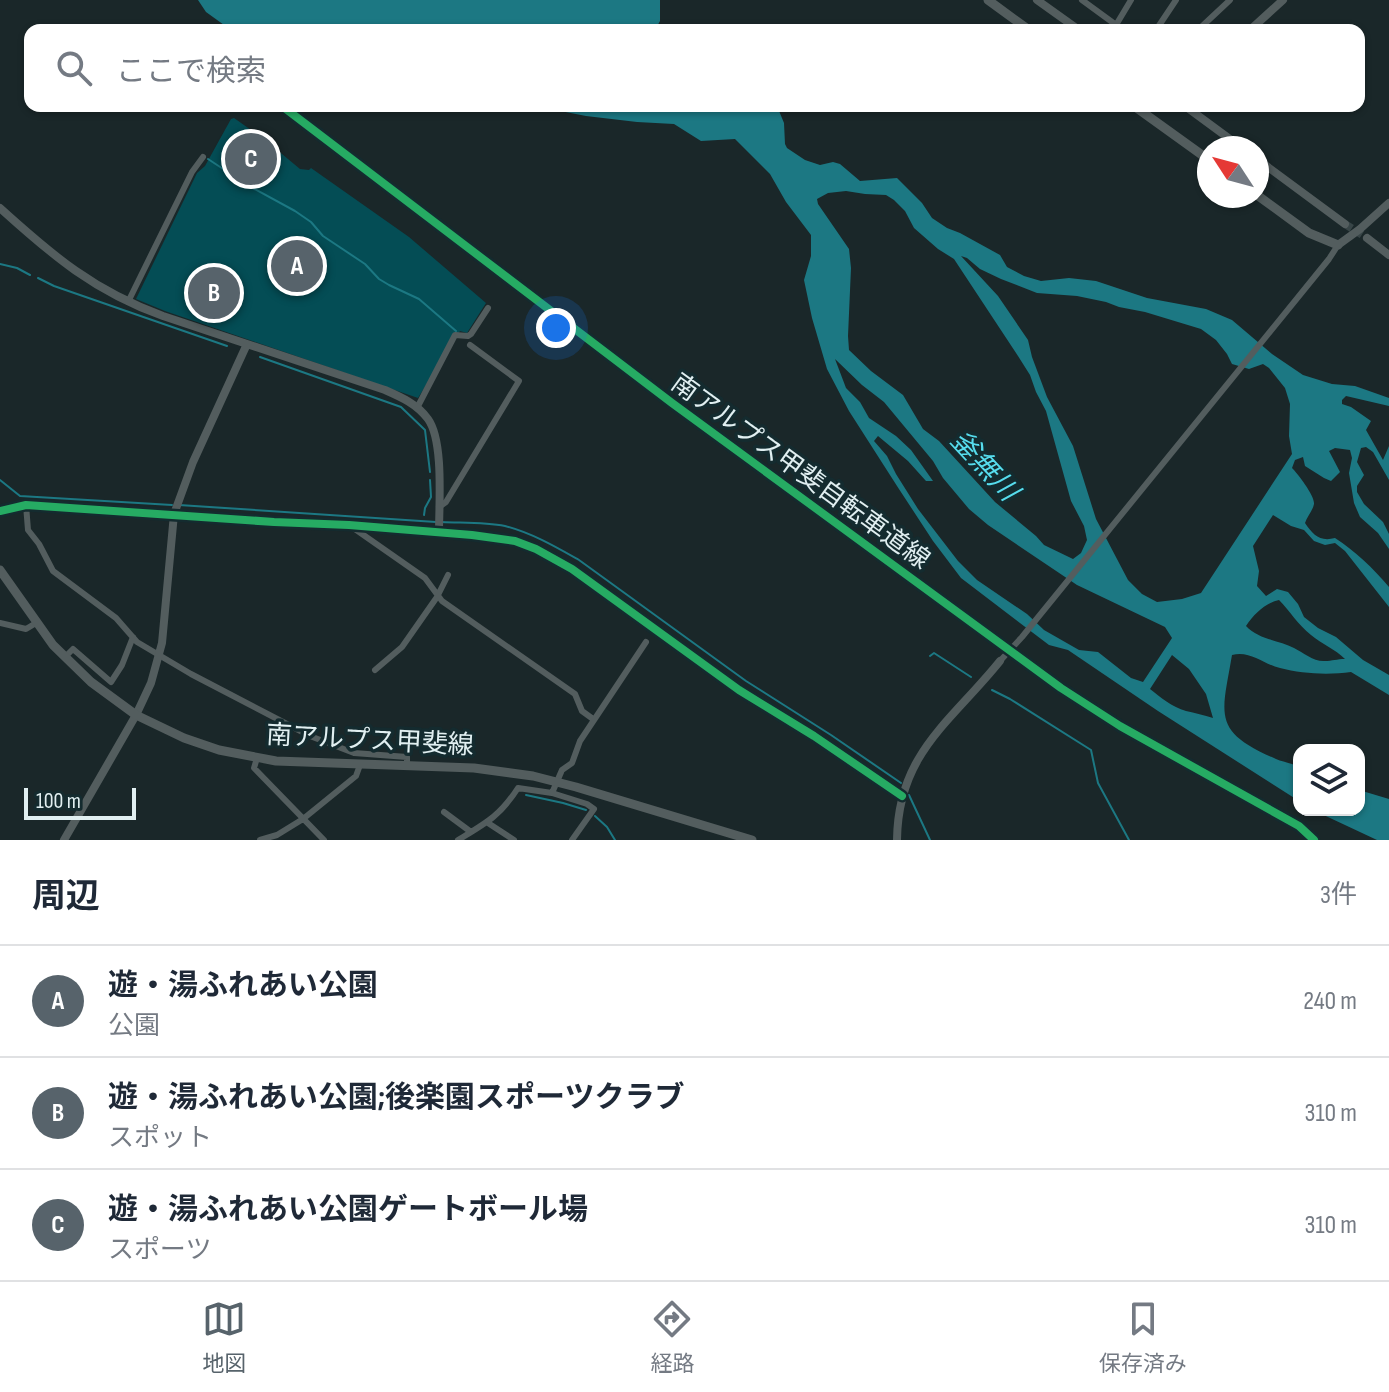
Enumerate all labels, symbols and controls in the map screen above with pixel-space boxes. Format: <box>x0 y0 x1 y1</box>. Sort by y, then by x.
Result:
search box <box>24 24 1365 112</box>
icon: search <box>52 46 96 90</box>
text: ここで検索 <box>116 54 266 90</box>
pin: C <box>225 129 277 189</box>
north arrow <box>1197 136 1269 208</box>
pin: A <box>271 236 323 296</box>
pin: B <box>188 263 240 323</box>
your location <box>536 308 576 348</box>
street label: 南アルプス甲斐自転車道線 <box>665 368 935 576</box>
water label: 釜無川 <box>943 424 1027 510</box>
street label: 南アルプス甲斐線 <box>265 720 475 762</box>
map controls <box>1293 744 1365 816</box>
button: layers <box>1293 744 1365 816</box>
scale bar <box>24 784 136 820</box>
text: 100 m <box>36 788 81 815</box>
text: 周辺 <box>32 876 100 917</box>
text: 3件 <box>1320 880 1357 911</box>
text: 遊・湯ふれあい公園 <box>108 968 378 1004</box>
text: A <box>52 986 64 1017</box>
text: 240 m <box>1303 986 1357 1017</box>
text: 公園 <box>108 1011 160 1042</box>
text: 遊・湯ふれあい公園;後楽園スポーツクラブ <box>108 1080 684 1116</box>
text: B <box>52 1098 64 1129</box>
text: 310 m <box>1305 1098 1357 1129</box>
text: スポット <box>108 1123 212 1154</box>
text: 遊・湯ふれあい公園ゲートボール場 <box>108 1192 588 1228</box>
text: C <box>51 1210 65 1241</box>
text: 310 m <box>1305 1210 1357 1241</box>
text: スポーツ <box>108 1235 211 1266</box>
tab: 地図 <box>202 1297 246 1378</box>
tab: 経路 <box>650 1297 695 1378</box>
tab: 保存済み <box>1099 1297 1187 1378</box>

